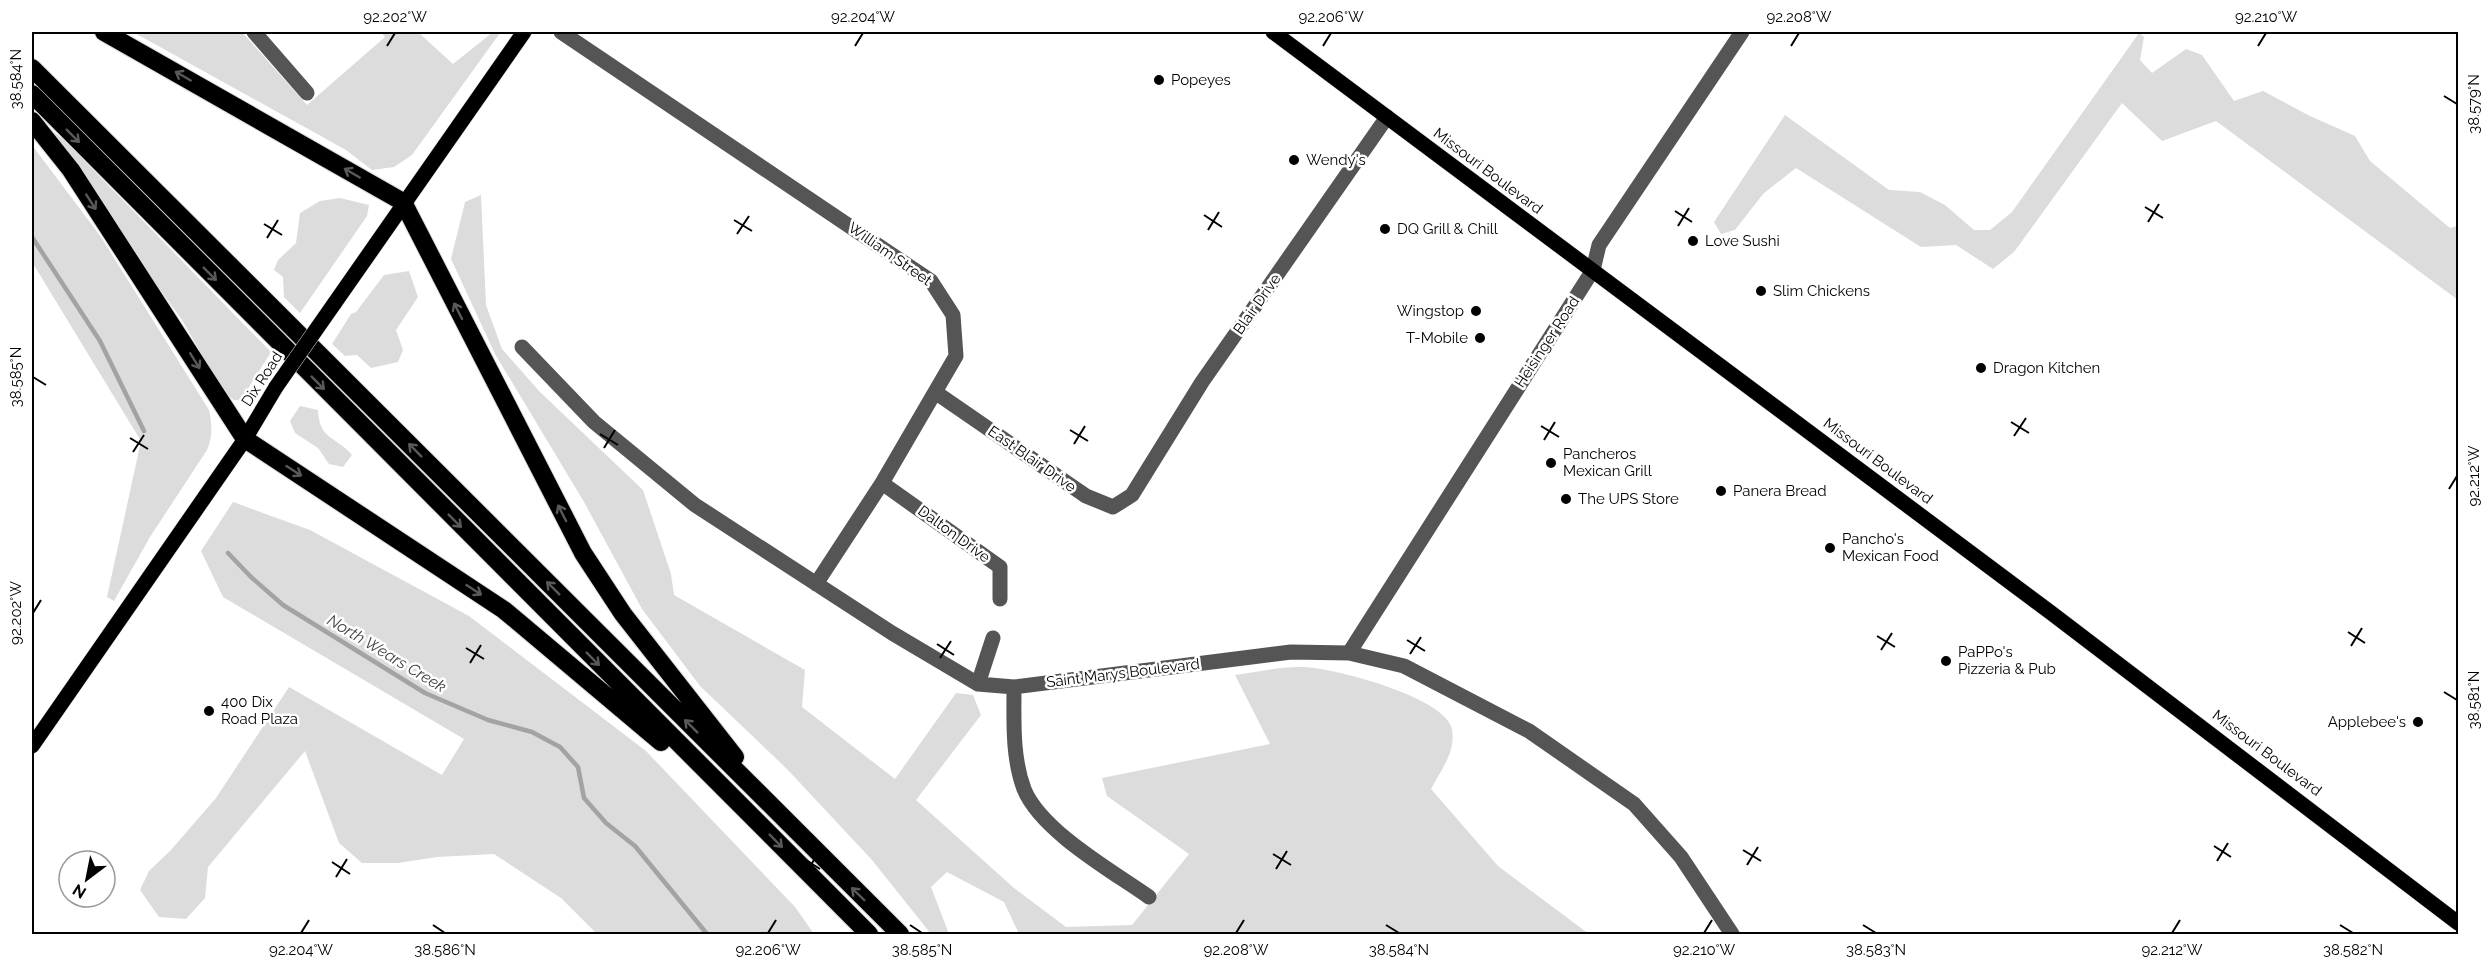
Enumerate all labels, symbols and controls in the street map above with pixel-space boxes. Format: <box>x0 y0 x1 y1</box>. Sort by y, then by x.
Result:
text: 92.202°W <box>363 8 427 26</box>
text: 92.204°W <box>831 8 895 26</box>
text: 92.206°W <box>1298 8 1364 26</box>
text: 92.208°W <box>1766 8 1832 26</box>
text: 92.210°W <box>2235 8 2297 26</box>
text: 38.584°N <box>7 49 25 109</box>
one-way arrow <box>175 70 192 82</box>
place label: Popeyes <box>1171 71 1231 89</box>
marker: Popeyes <box>1152 73 1166 87</box>
text: 38.579°N <box>2465 74 2483 134</box>
street label: Missouri Boulevard <box>1430 124 1546 218</box>
one-way arrow <box>65 128 80 143</box>
place label: Wendy's <box>1306 151 1366 169</box>
marker: Wendy's <box>1287 153 1301 167</box>
one-way arrow <box>344 166 361 178</box>
one-way arrow <box>85 193 98 210</box>
street label: William Street <box>845 219 935 289</box>
place label: DQ Grill & Chill <box>1397 220 1499 238</box>
marker: DQ Grill & Chill <box>1378 222 1392 236</box>
place label: Love Sushi <box>1705 232 1780 250</box>
marker: Love Sushi <box>1686 234 1700 248</box>
one-way arrow <box>202 266 217 281</box>
street label: Blair Drive <box>1230 270 1285 338</box>
place label: Slim Chickens <box>1773 282 1870 300</box>
marker: Slim Chickens <box>1754 284 1768 298</box>
street label: Heisinger Road <box>1511 293 1583 391</box>
one-way arrow <box>452 302 464 320</box>
place label: Wingstop <box>1397 302 1464 320</box>
marker: Wingstop <box>1469 304 1483 318</box>
place label: T-Mobile <box>1406 329 1468 347</box>
marker: T-Mobile <box>1473 331 1487 345</box>
text: 38.585°N <box>7 347 25 407</box>
street label: Dix Road <box>238 348 286 410</box>
one-way arrow <box>190 352 202 369</box>
place label: Dragon Kitchen <box>1993 359 2100 377</box>
marker: Dragon Kitchen <box>1974 361 1988 375</box>
one-way arrow <box>310 376 325 390</box>
street label: Missouri Boulevard <box>1820 414 1936 508</box>
street label: East Blair Drive <box>984 422 1080 496</box>
one-way arrow <box>407 443 422 457</box>
place label: Pancheros Mexican Grill <box>1563 445 1653 480</box>
text: 92.212°W <box>2465 445 2483 506</box>
marker: Pancheros Mexican Grill <box>1544 456 1558 470</box>
one-way arrow <box>285 465 302 478</box>
place label: Panera Bread <box>1733 482 1827 500</box>
marker: Panera Bread <box>1714 484 1728 498</box>
place label: The UPS Store <box>1578 490 1679 508</box>
marker: The UPS Store <box>1559 492 1573 506</box>
street label: Dalton Drive <box>914 502 994 566</box>
one-way arrow <box>556 504 567 522</box>
one-way arrow <box>448 514 463 529</box>
place label: Pancho's Mexican Food <box>1842 530 1939 565</box>
marker: Pancho's Mexican Food <box>1823 541 1837 555</box>
one-way arrow <box>545 580 560 595</box>
text: 92.202°W <box>7 581 25 645</box>
one-way arrow <box>465 585 482 597</box>
water label: North Wears Creek <box>324 610 450 697</box>
place label: PaPPo's Pizzeria & Pub <box>1958 643 2056 678</box>
one-way arrow <box>586 652 601 667</box>
marker: PaPPo's Pizzeria & Pub <box>1939 654 1953 668</box>
street label: Saint Marys Boulevard <box>1045 655 1201 691</box>
text: 38.581°N <box>2465 671 2483 729</box>
place label: 400 Dix Road Plaza <box>221 693 298 728</box>
marker: 400 Dix Road Plaza <box>202 704 216 718</box>
street label: Missouri Boulevard <box>2209 706 2325 800</box>
place label: Applebee's <box>2328 713 2406 731</box>
marker: Applebee's <box>2411 715 2425 729</box>
one-way arrow <box>683 718 698 733</box>
one-way arrow <box>768 834 783 849</box>
north arrow <box>57 849 117 909</box>
text: N <box>69 880 90 903</box>
one-way arrow <box>851 886 866 901</box>
text: 92.204°W <box>269 941 333 959</box>
text: 38.586°N <box>414 941 476 959</box>
text: 92.206°W <box>735 941 801 959</box>
text: 38.585°N <box>892 941 952 959</box>
text: 92.208°W <box>1203 941 1269 959</box>
text: 38.584°N <box>1369 941 1429 959</box>
text: 92.210°W <box>1673 941 1735 959</box>
text: 38.583°N <box>1846 941 1906 959</box>
text: 92.212°W <box>2142 941 2203 959</box>
text: 38.582°N <box>2323 941 2383 959</box>

